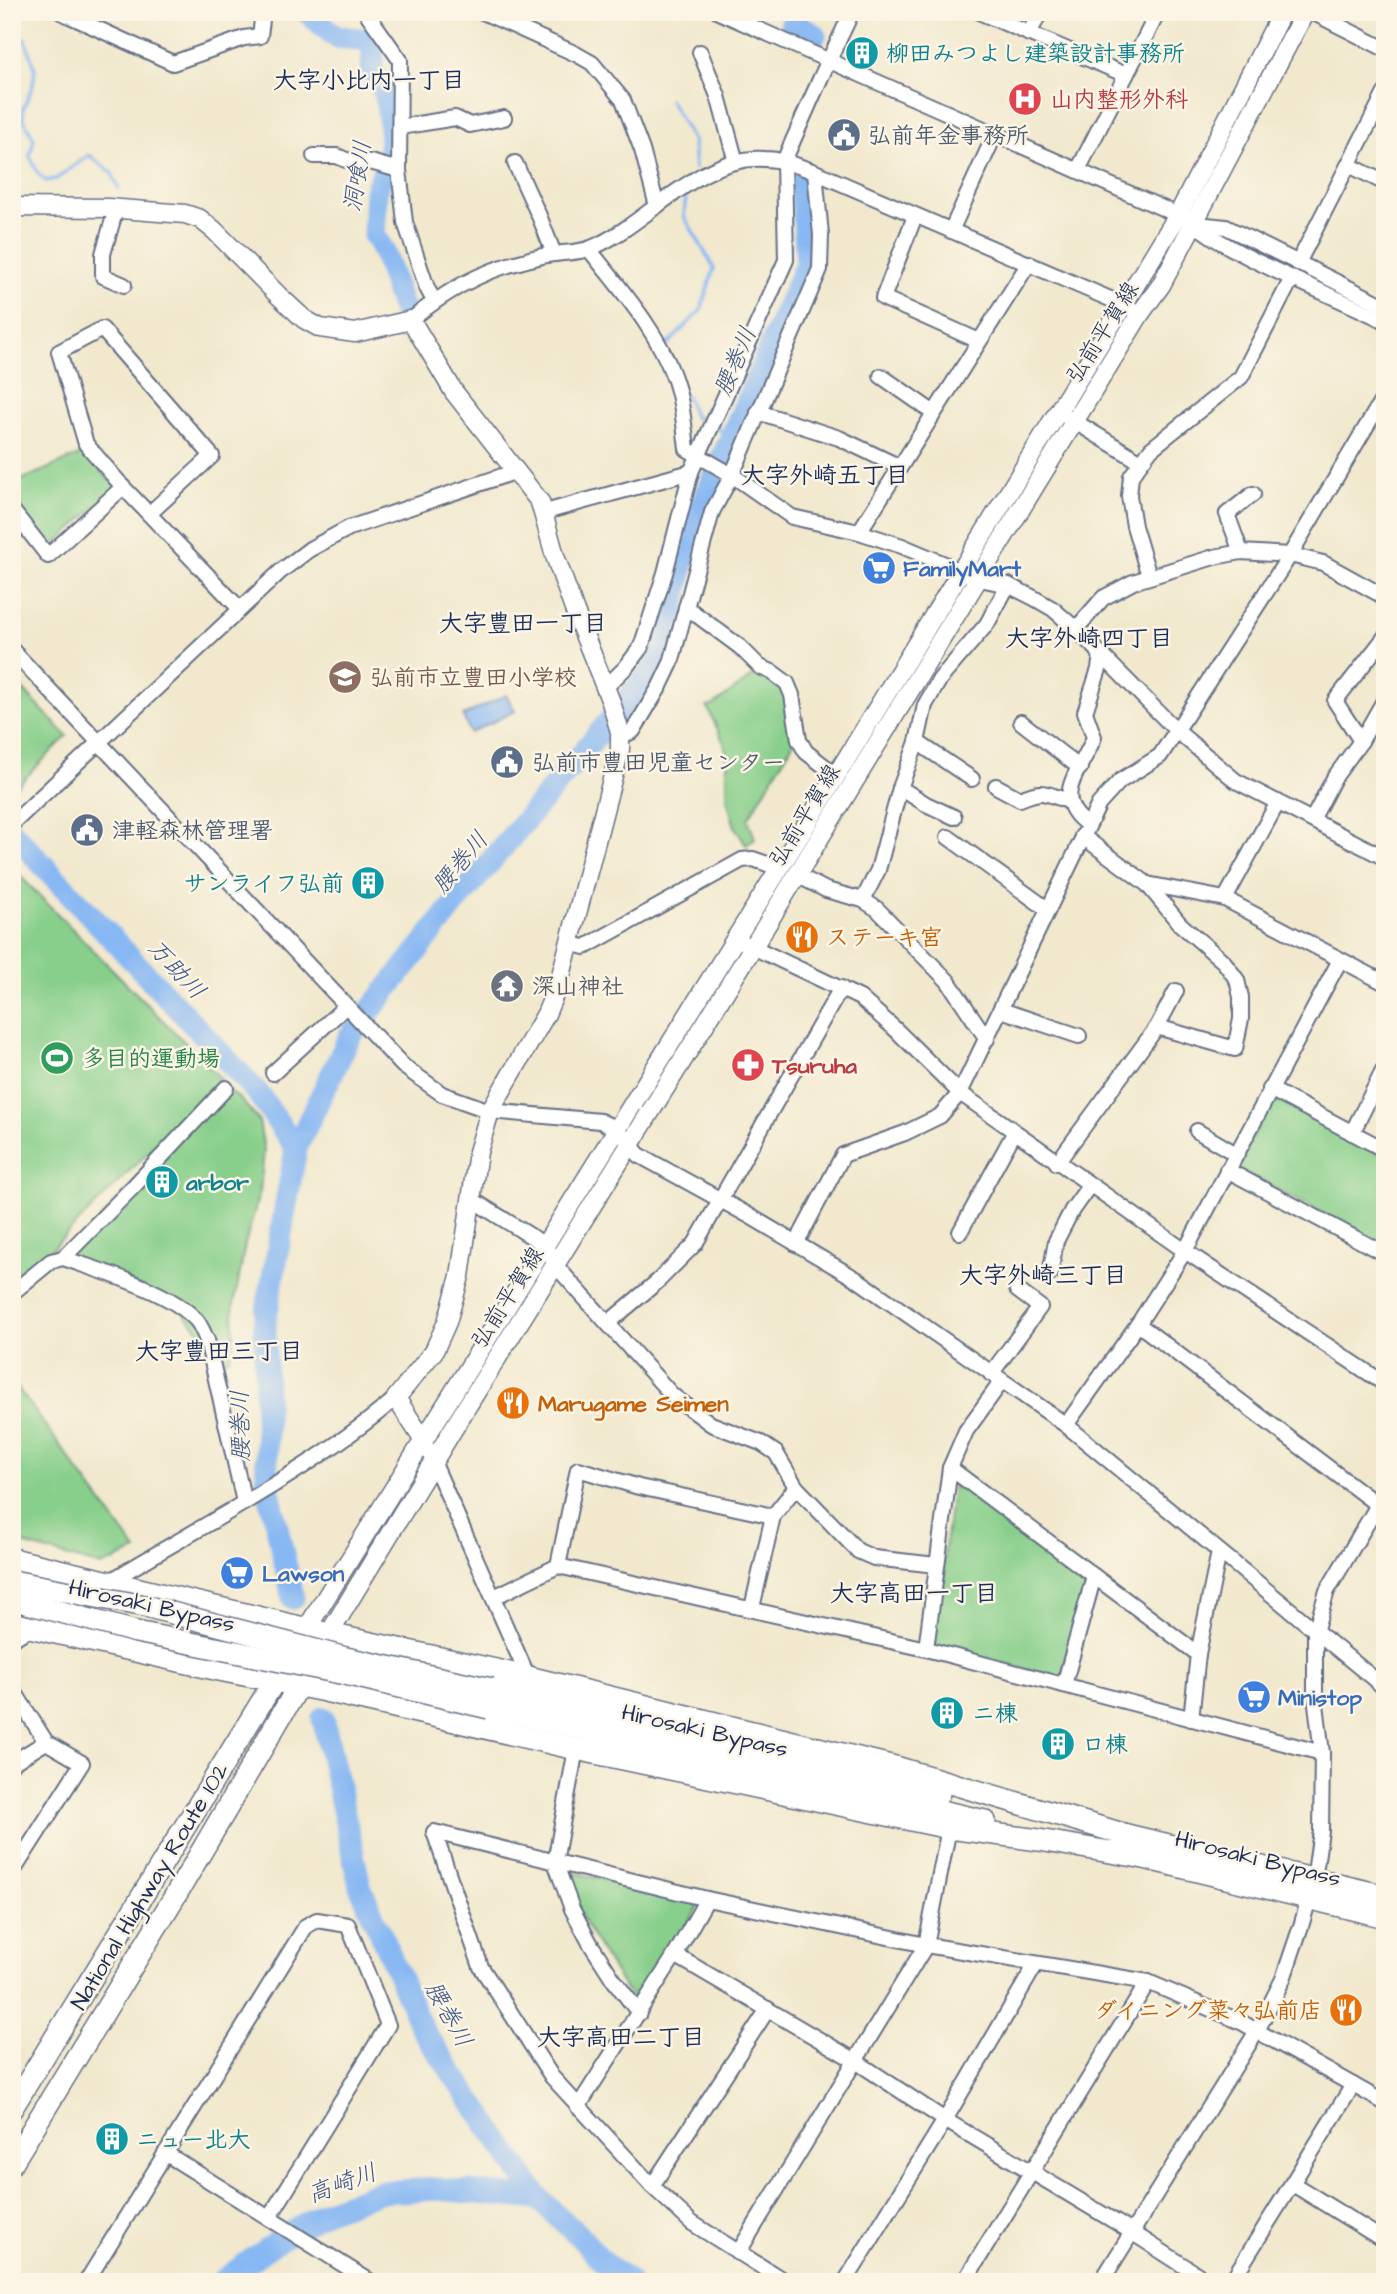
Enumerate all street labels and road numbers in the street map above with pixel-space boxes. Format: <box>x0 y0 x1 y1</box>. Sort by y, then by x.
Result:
street label: 弘前平賀線 <box>1059 275 1147 390</box>
street label: 弘前平賀線 <box>762 758 848 873</box>
street label: 弘前平賀線 <box>464 1240 552 1355</box>
street label: Hirosaki Bypass <box>65 1571 238 1642</box>
street label: Hirosaki Bypass <box>618 1696 791 1767</box>
street label: National Highway Route 102 <box>63 1757 237 2017</box>
street label: Hirosaki Bypass <box>1171 1823 1344 1896</box>

